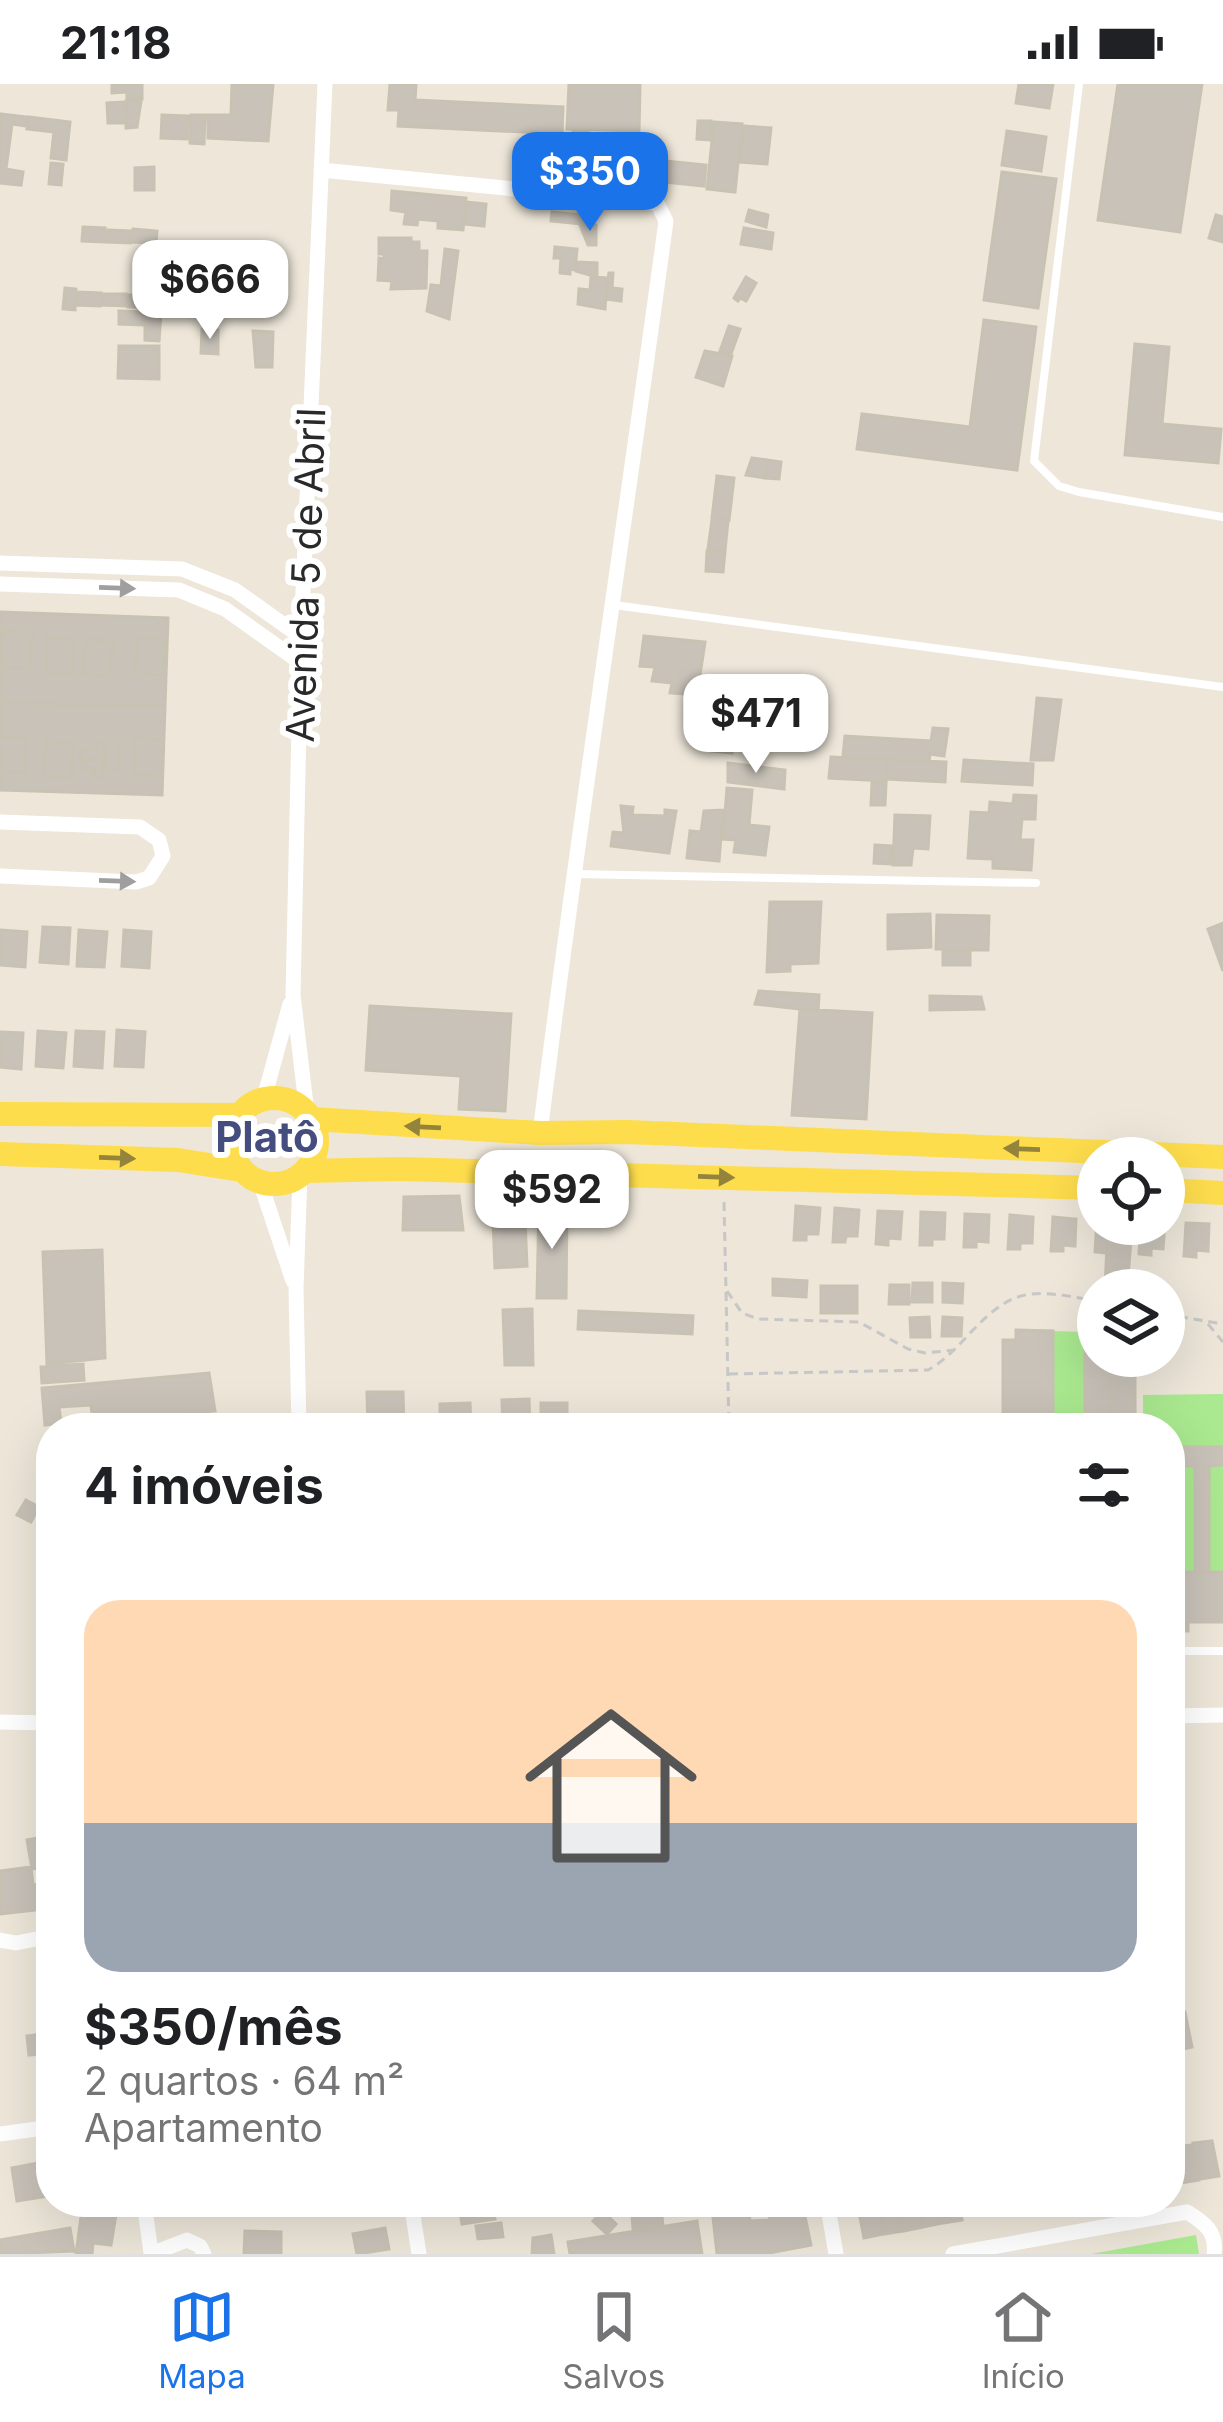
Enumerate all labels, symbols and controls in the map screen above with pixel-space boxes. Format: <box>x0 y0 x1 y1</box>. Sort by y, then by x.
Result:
text: 21:18 <box>60 15 171 70</box>
pin: $350 <box>519 132 661 234</box>
text: $350 <box>539 147 641 194</box>
pin: $666 <box>139 240 281 342</box>
text: $666 <box>159 255 261 302</box>
street label: Avenida 5 de Abril <box>276 407 334 743</box>
one-way arrow <box>99 578 137 597</box>
pin: $471 <box>685 674 827 776</box>
text: $471 <box>710 689 802 736</box>
one-way arrow <box>99 871 137 890</box>
district label: Platô <box>215 1111 319 1162</box>
one-way arrow <box>403 1117 441 1136</box>
map controls <box>1077 1137 1185 1377</box>
button: locate <box>1077 1137 1185 1245</box>
one-way arrow <box>1002 1139 1040 1158</box>
one-way arrow <box>99 1149 137 1168</box>
pin: $592 <box>481 1150 623 1252</box>
text: $592 <box>502 1165 602 1212</box>
one-way arrow <box>698 1168 736 1187</box>
button: layers <box>1077 1269 1185 1377</box>
icon: filters <box>1071 1452 1137 1518</box>
text: 4 imóveis <box>84 1455 324 1516</box>
icon: home <box>503 1678 719 1894</box>
text: $350/mês <box>84 1996 343 2057</box>
text: 2 quartos · 64 m² <box>84 2057 404 2104</box>
text: Apartamento <box>84 2104 323 2151</box>
tab: Mapa <box>158 2284 246 2396</box>
tab: Salvos <box>562 2284 665 2396</box>
tab: Início <box>982 2284 1065 2396</box>

